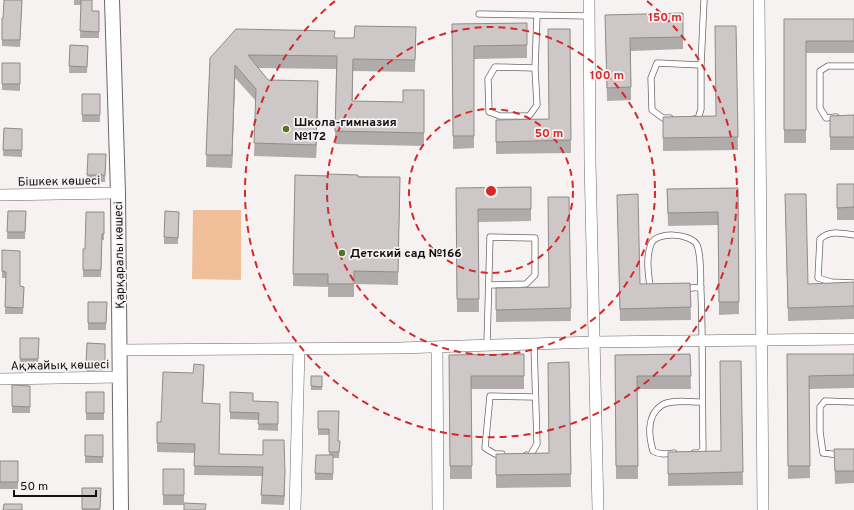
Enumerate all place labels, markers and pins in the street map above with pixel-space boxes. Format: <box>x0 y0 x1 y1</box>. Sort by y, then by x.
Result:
place label: Школа-гимназия №172 <box>294 115 397 145</box>
marker: Школа-гимназия №172 <box>281 124 291 134</box>
centre of rings <box>484 184 498 198</box>
place label: Детский сад №166 <box>350 246 462 262</box>
marker: Детский сад №166 <box>337 248 347 258</box>

